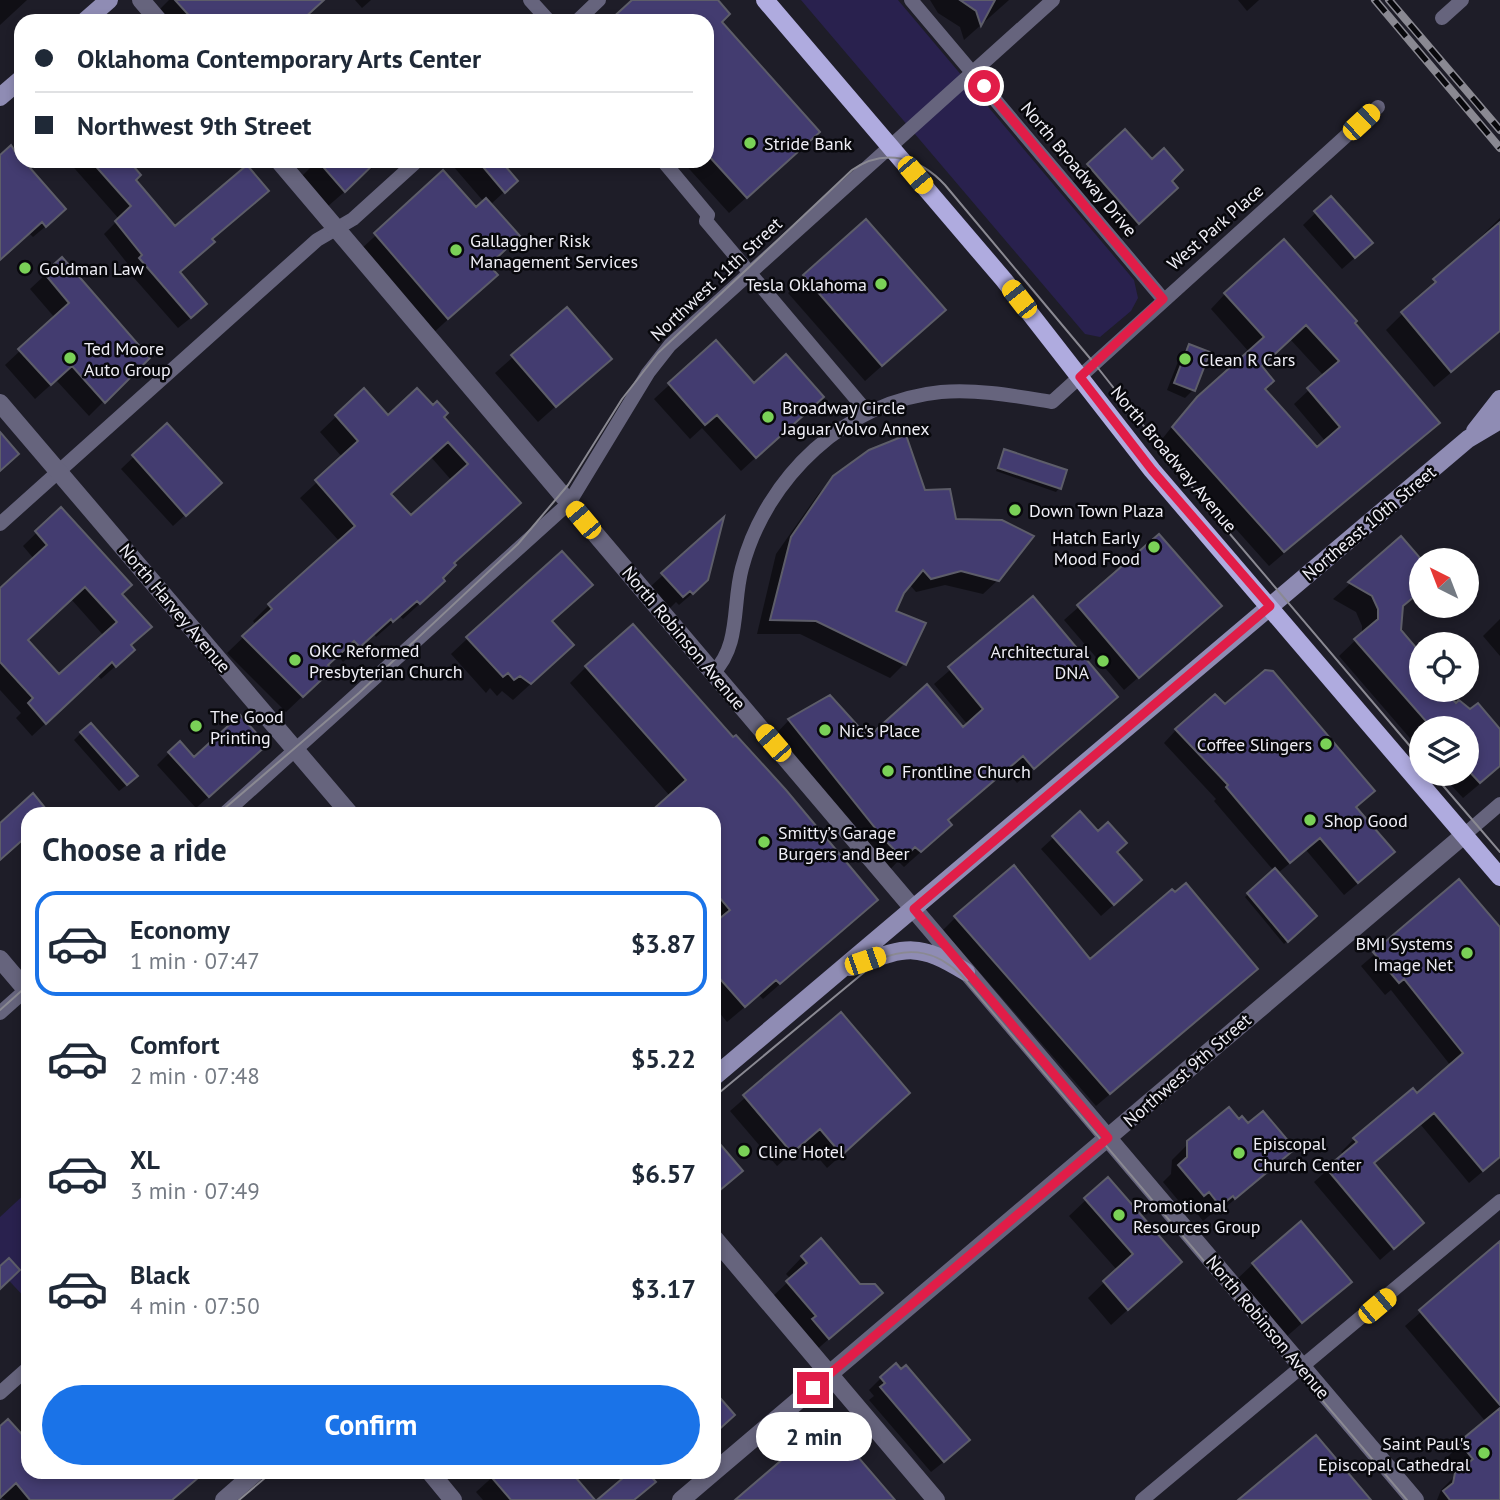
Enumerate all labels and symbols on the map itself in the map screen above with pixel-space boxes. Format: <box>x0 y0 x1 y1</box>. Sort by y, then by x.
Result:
route start <box>968 70 1000 102</box>
street label: North Broadway Drive <box>1016 97 1142 241</box>
car <box>1339 100 1384 144</box>
place label: Stride Bank <box>764 132 853 155</box>
marker: Stride Bank <box>742 135 758 151</box>
car <box>894 152 937 198</box>
street label: West Park Place <box>1162 179 1268 275</box>
street label: Northwest 11th Street <box>645 212 787 346</box>
place label: Gallaggher Risk Management Services <box>470 229 638 273</box>
marker: Gallaggher Risk Management Services <box>448 242 464 258</box>
place label: Goldman Law <box>39 257 145 280</box>
marker: Goldman Law <box>17 260 33 276</box>
place label: Tesla Oklahoma <box>745 273 867 296</box>
marker: Tesla Oklahoma <box>873 276 889 292</box>
car <box>998 276 1041 322</box>
place label: Ted Moore Auto Group <box>84 337 171 381</box>
place label: Clean R Cars <box>1199 348 1295 371</box>
marker: Ted Moore Auto Group <box>62 350 78 366</box>
marker: Clean R Cars <box>1177 351 1193 367</box>
street label: North Broadway Avenue <box>1106 381 1242 537</box>
place label: Broadway Circle Jaguar Volvo Annex <box>781 396 930 440</box>
marker: Broadway Circle Jaguar Volvo Annex <box>760 409 776 425</box>
street label: Northeast 10th Street <box>1298 460 1440 586</box>
car <box>562 497 605 543</box>
place label: Down Town Plaza <box>1029 499 1164 522</box>
marker: Down Town Plaza <box>1007 502 1023 518</box>
place label: Hatch Early Mood Food <box>1052 526 1141 570</box>
street label: North Harvey Avenue <box>114 539 236 677</box>
marker: Hatch Early Mood Food <box>1146 539 1162 555</box>
north arrow <box>1409 548 1479 618</box>
street label: North Robinson Avenue <box>617 561 751 715</box>
place label: OKC Reformed Presbyterian Church <box>309 639 463 683</box>
place label: Architectural DNA <box>990 640 1090 684</box>
marker: OKC Reformed Presbyterian Church <box>287 652 303 668</box>
marker: Architectural DNA <box>1095 653 1111 669</box>
place label: The Good Printing <box>210 705 284 749</box>
marker: The Good Printing <box>188 718 204 734</box>
place label: Nic's Place <box>839 719 920 742</box>
car <box>752 720 795 766</box>
marker: Nic's Place <box>817 722 833 738</box>
place label: Coffee Slingers <box>1197 733 1312 756</box>
marker: Coffee Slingers <box>1318 736 1334 752</box>
place label: Frontline Church <box>902 760 1031 783</box>
marker: Frontline Church <box>880 763 896 779</box>
place label: Shop Good <box>1324 809 1408 832</box>
marker: Shop Good <box>1302 812 1318 828</box>
place label: Smitty’s Garage Burgers and Beer <box>778 821 910 865</box>
marker: Smitty’s Garage Burgers and Beer <box>756 834 772 850</box>
place label: BMI Systems Image Net <box>1355 932 1453 976</box>
car <box>842 944 889 978</box>
marker: BMI Systems Image Net <box>1459 945 1475 961</box>
street label: Northwest 9th Street <box>1118 1008 1256 1132</box>
place label: Episcopal Church Center <box>1253 1132 1362 1176</box>
place label: Cline Hotel <box>758 1140 845 1163</box>
marker: Cline Hotel <box>736 1143 752 1159</box>
marker: Episcopal Church Center <box>1231 1145 1247 1161</box>
place label: Promotional Resources Group <box>1133 1194 1261 1238</box>
marker: Promotional Resources Group <box>1111 1207 1127 1223</box>
street label: North Robinson Avenue <box>1201 1250 1335 1404</box>
car <box>1355 1284 1400 1328</box>
route end <box>797 1372 829 1404</box>
callout: 2 min <box>755 1412 871 1462</box>
place label: Saint Paul's Episcopal Cathedral <box>1318 1432 1471 1476</box>
marker: Saint Paul's Episcopal Cathedral <box>1476 1445 1492 1461</box>

